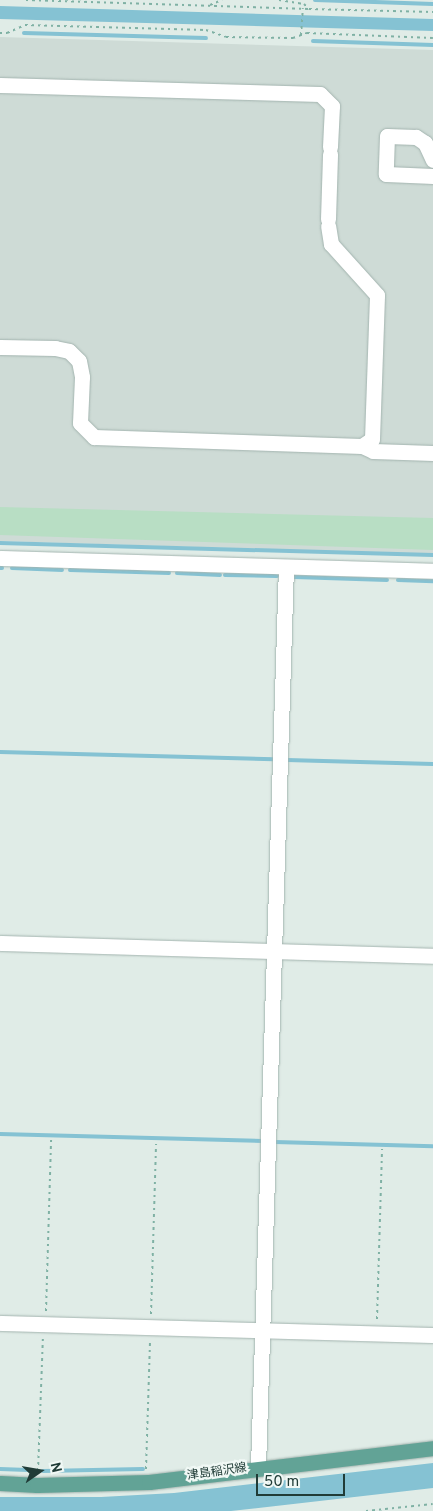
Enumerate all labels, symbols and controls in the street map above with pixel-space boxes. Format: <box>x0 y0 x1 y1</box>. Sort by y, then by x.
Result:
north arrow <box>15 1446 65 1496</box>
text: N <box>46 1461 65 1474</box>
street label: 津島稲沢線 <box>186 1462 248 1484</box>
scale bar <box>258 1464 347 1496</box>
text: 50 m <box>264 1473 299 1492</box>

